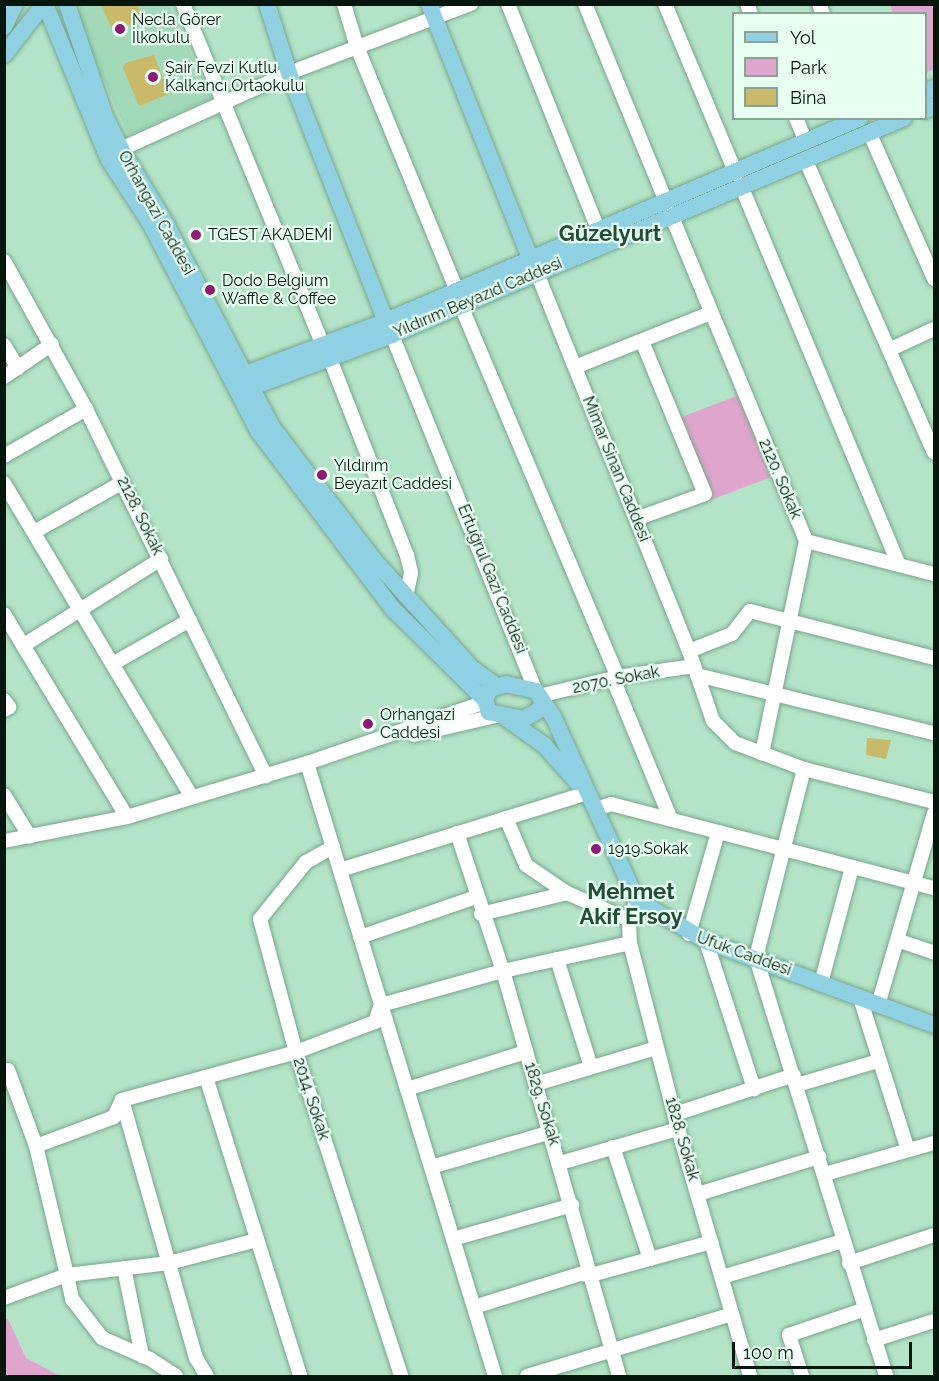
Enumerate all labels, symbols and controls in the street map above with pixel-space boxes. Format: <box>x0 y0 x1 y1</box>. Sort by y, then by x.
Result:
place label: Necla Görer İlkokulu <box>132 10 221 48</box>
legend <box>732 12 927 120</box>
marker: Necla Görer İlkokulu <box>113 22 127 36</box>
text: Yol <box>790 27 816 48</box>
text: Park <box>790 57 827 78</box>
place label: Şair Fevzi Kutlu Kalkancı Ortaokulu <box>165 58 304 96</box>
marker: Şair Fevzi Kutlu Kalkancı Ortaokulu <box>146 70 160 84</box>
text: Bina <box>790 87 826 108</box>
street label: Orhangazi Caddesi <box>114 147 198 279</box>
district label: Güzelyurt <box>559 221 661 247</box>
place label: TGEST AKADEMİ <box>208 225 333 245</box>
marker: TGEST AKADEMİ <box>189 228 203 242</box>
street label: Yıldırım Beyazıd Caddesi <box>391 254 565 342</box>
place label: Dodo Belgium Waffle & Coffee <box>222 271 336 309</box>
marker: Dodo Belgium Waffle & Coffee <box>203 283 217 297</box>
street label: Mimar Sinan Caddesi <box>578 393 654 545</box>
street label: 2120. Sokak <box>754 436 806 522</box>
place label: Yıldırım Beyazıt Caddesi <box>334 456 452 494</box>
marker: Yıldırım Beyazıt Caddesi <box>315 468 329 482</box>
street label: 2128. Sokak <box>113 474 167 558</box>
street label: Ertuğrul Gazi Caddesi <box>453 502 531 656</box>
street label: 2070. Sokak <box>571 662 661 698</box>
place label: Orhangazi Caddesi <box>380 705 455 743</box>
marker: Orhangazi Caddesi <box>361 717 375 731</box>
place label: 1919.Sokak <box>608 839 688 859</box>
marker: 1919.Sokak <box>589 842 603 856</box>
district label: Mehmet Akif Ersoy <box>579 878 683 930</box>
street label: Ufuk Caddesi <box>694 928 794 980</box>
street label: 2014. Sokak <box>289 1055 333 1143</box>
street label: 1829. Sokak <box>520 1060 564 1148</box>
street label: 1828. Sokak <box>661 1095 703 1183</box>
scale bar <box>735 1330 915 1368</box>
text: 100 m <box>743 1342 794 1363</box>

